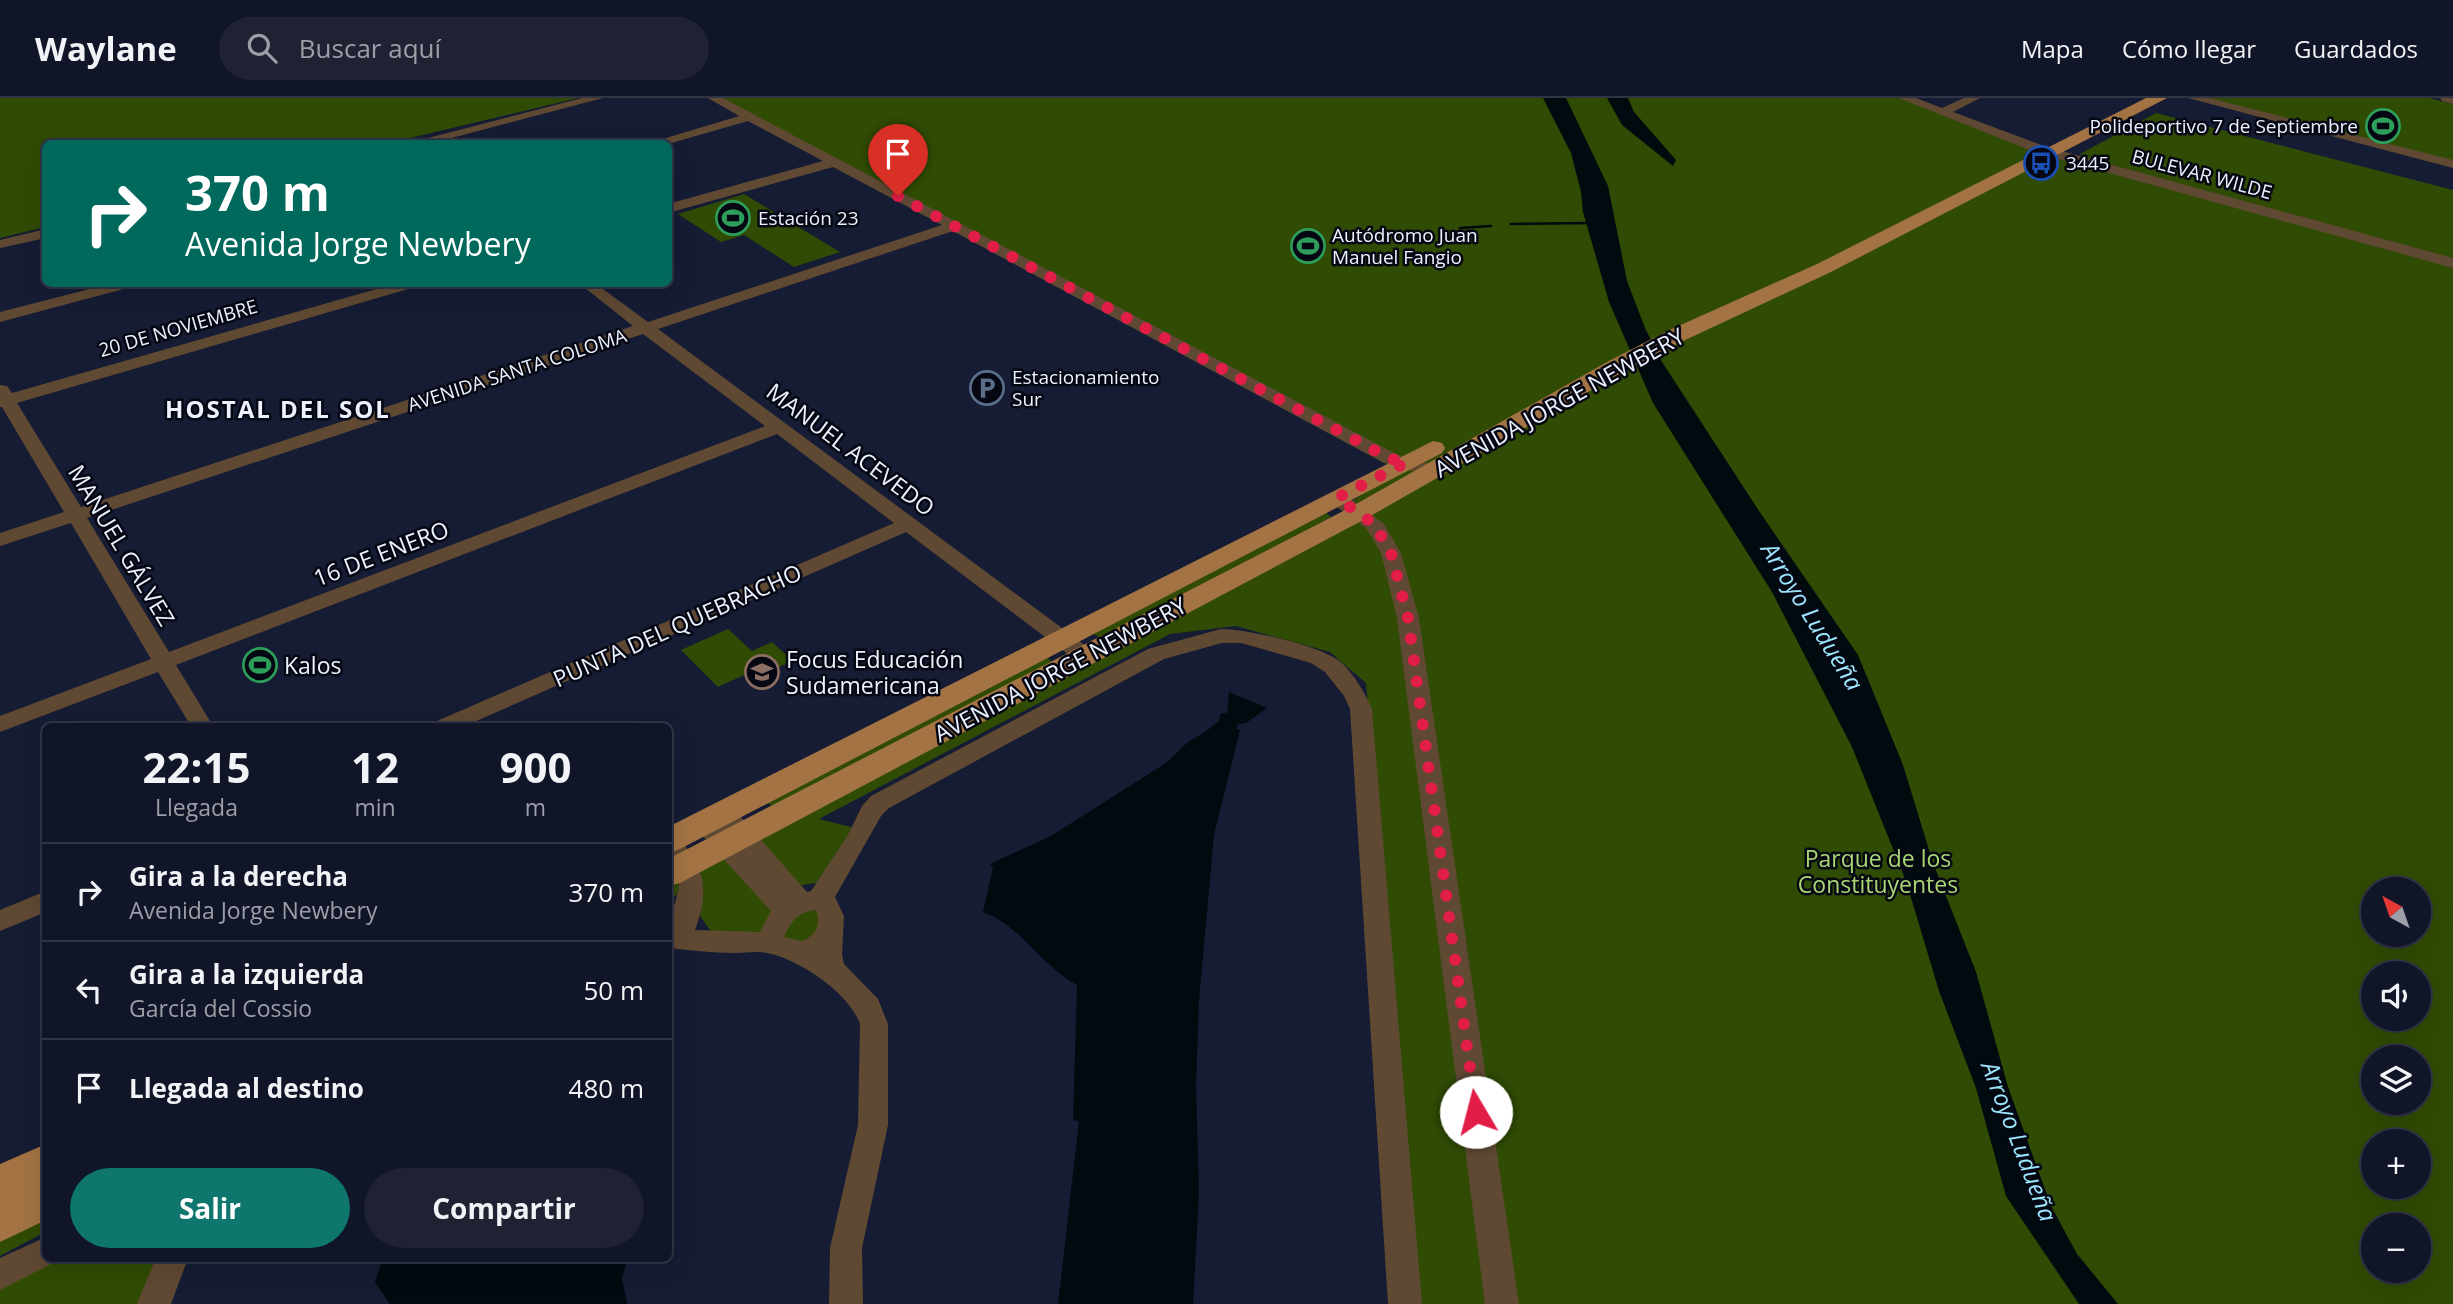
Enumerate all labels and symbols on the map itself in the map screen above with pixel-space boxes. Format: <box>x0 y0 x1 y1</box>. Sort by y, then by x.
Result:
sports icon: Polideportivo 7 de Septiembre <box>2364 107 2402 145</box>
place label: Polideportivo 7 de Septiembre <box>2089 113 2358 139</box>
pin <box>868 124 928 196</box>
street label: BULEVAR WILDE <box>2129 143 2275 205</box>
bus stop icon: 3445 <box>2022 144 2060 182</box>
place label: 3445 <box>2066 150 2109 176</box>
sports icon: Estación 23 <box>714 199 752 237</box>
place label: Estación 23 <box>758 205 859 231</box>
place label: Autódromo Juan Manuel Fangio <box>1332 222 1478 270</box>
sports icon: Autódromo Juan Manuel Fangio <box>1289 227 1327 265</box>
street label: 20 DE NOVIEMBRE <box>96 293 260 363</box>
street label: AVENIDA JORGE NEWBERY <box>1428 320 1690 484</box>
street label: AVENIDA SANTA COLOMA <box>404 322 630 418</box>
place label: Estacionamiento Sur <box>1012 364 1159 412</box>
parking icon: Estacionamiento Sur <box>968 369 1006 407</box>
street label: MANUEL ACEVEDO <box>760 375 942 523</box>
district label: HOSTAL DEL SOL <box>165 392 391 425</box>
street label: MANUEL GÁLVEZ <box>61 458 183 632</box>
street label: 16 DE ENERO <box>309 512 453 594</box>
water label: Arroyo Ludueña <box>1753 534 1872 697</box>
street label: PUNTA DEL QUEBRACHO <box>548 556 806 694</box>
street label: AVENIDA JORGE NEWBERY <box>928 589 1192 749</box>
place label: Focus Educación Sudamericana <box>786 643 963 701</box>
sports icon: Kalos <box>241 646 279 684</box>
place label: Kalos <box>284 649 341 681</box>
school or university icon: Focus Educación Sudamericana <box>743 653 781 691</box>
park label: Parque de los Constituyentes <box>1798 842 1958 900</box>
north arrow <box>2361 877 2431 947</box>
water label: Arroyo Ludueña <box>1974 1054 2066 1226</box>
position arrow <box>1439 1075 1513 1149</box>

